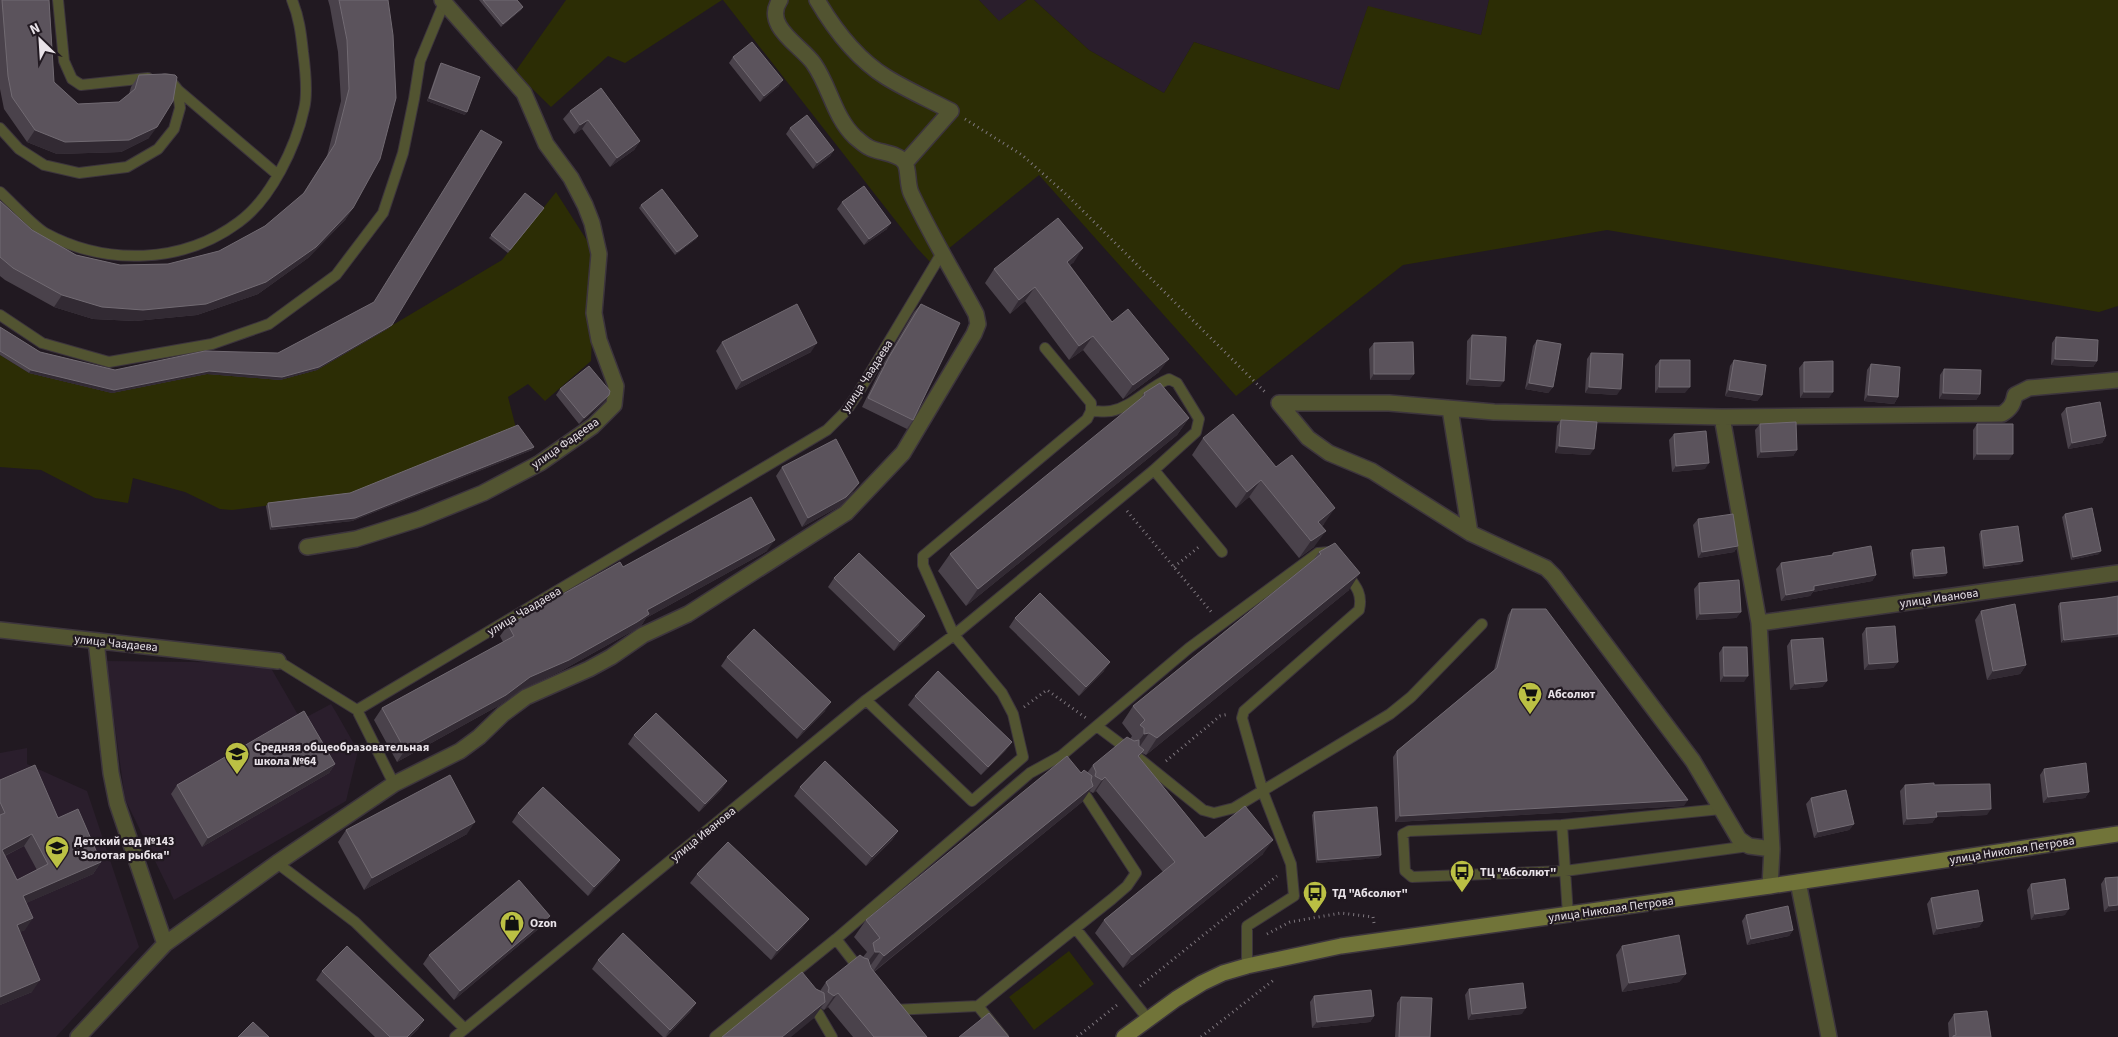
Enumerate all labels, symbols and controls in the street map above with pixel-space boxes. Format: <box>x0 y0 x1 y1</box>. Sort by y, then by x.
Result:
north arrow <box>15 15 65 65</box>
text: N <box>26 18 43 40</box>
street label: улица Чаадаева <box>837 337 897 416</box>
street label: улица Фадеева <box>528 414 602 473</box>
street label: улица Чаадаева <box>484 583 565 640</box>
street label: улица Иванова <box>1899 585 1980 612</box>
street label: улица Чаадаева <box>73 631 158 656</box>
supermarket icon: Абсолют <box>1517 681 1543 715</box>
place label: Абсолют <box>1547 686 1595 703</box>
place label: Средняя общеобразовательная школа №64 <box>254 739 429 770</box>
school or university icon: Средняя общеобразовательная школа №64 <box>224 741 250 775</box>
street label: улица Иванова <box>667 803 739 866</box>
street label: улица Николая Петрова <box>1948 832 2076 869</box>
place label: Детский сад №143 "Золотая рыбка" <box>74 833 174 864</box>
school or university icon: Детский сад №143 "Золотая рыбка" <box>44 835 70 869</box>
bus stop icon: ТЦ "Абсолют" <box>1449 859 1475 893</box>
place label: ТЦ "Абсолют" <box>1480 864 1556 881</box>
bus stop icon: ТД "Абсолют" <box>1302 880 1328 914</box>
place label: ТД "Абсолют" <box>1332 885 1408 902</box>
street label: улица Николая Петрова <box>1547 892 1675 927</box>
shop icon: Ozon <box>499 910 525 944</box>
place label: Ozon <box>530 915 557 932</box>

